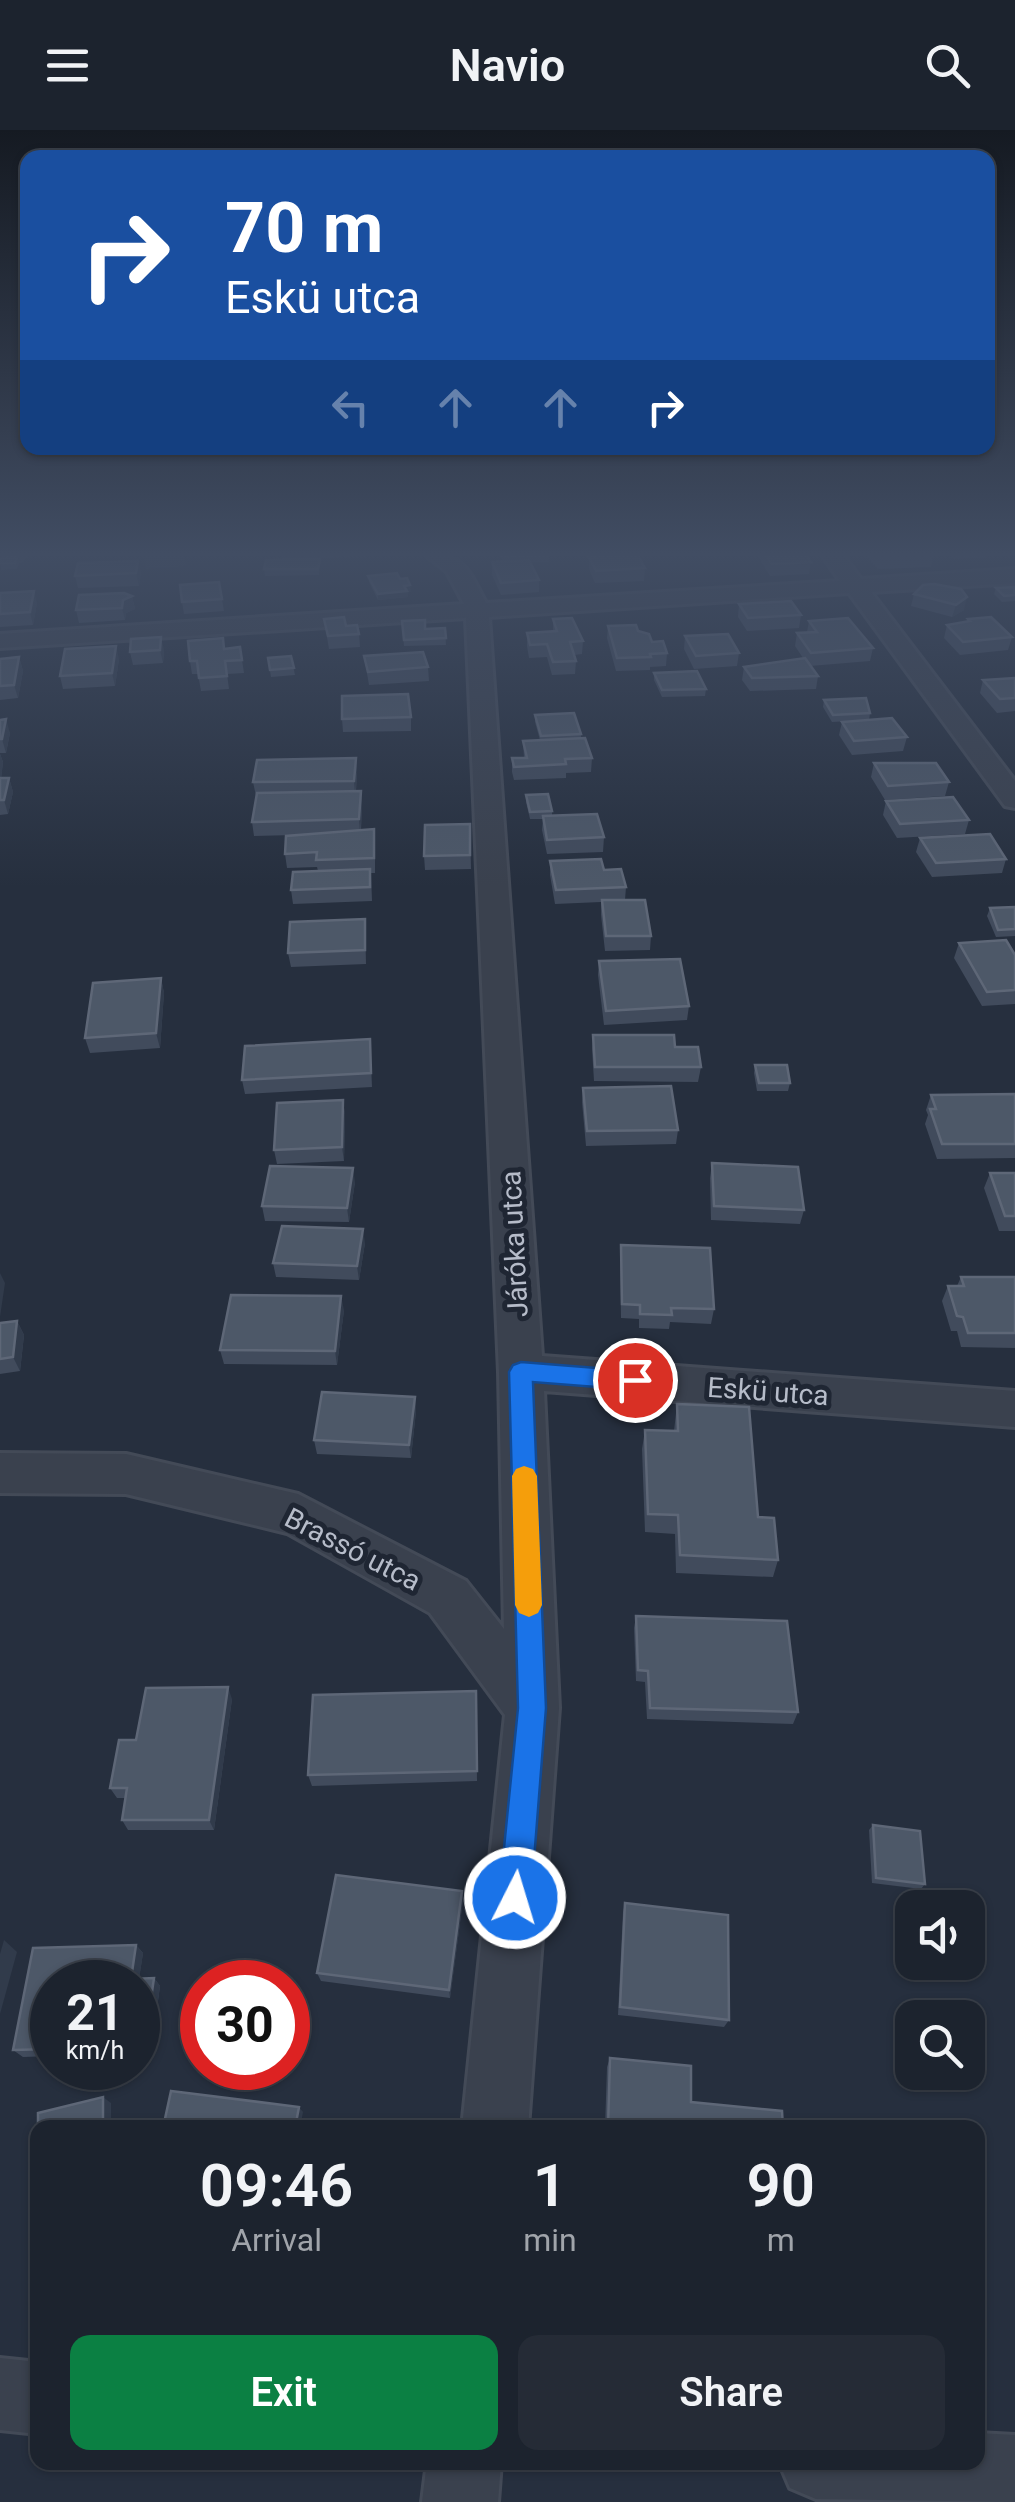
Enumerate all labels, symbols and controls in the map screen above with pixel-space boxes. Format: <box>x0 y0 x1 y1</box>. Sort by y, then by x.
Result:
icon: menu <box>40 38 95 93</box>
icon: search <box>920 38 975 93</box>
text: Navio <box>450 39 565 92</box>
text: 70 m <box>225 187 383 269</box>
icon: right <box>60 190 190 320</box>
text: Eskü utca <box>225 271 420 324</box>
icon: left <box>323 380 378 435</box>
icon: ahead <box>428 380 483 435</box>
icon: ahead <box>533 380 588 435</box>
icon: right <box>638 380 693 435</box>
street label: Járóka utca <box>494 1170 535 1318</box>
pin <box>593 1338 678 1423</box>
icon: arrive <box>608 1353 663 1408</box>
street label: Eskü utca <box>706 1371 830 1412</box>
street label: Brassó utca <box>279 1501 426 1598</box>
position arrow <box>463 1846 567 1950</box>
map controls <box>895 1890 985 2090</box>
button: sound <box>895 1890 985 1980</box>
speed limit sign: 30 <box>180 1960 310 2090</box>
text: 21 <box>66 1984 124 2042</box>
button: search <box>895 2000 985 2090</box>
text: km/h <box>66 2036 124 2065</box>
text: 09:46 <box>200 2150 353 2221</box>
text: 1 <box>533 2150 567 2221</box>
text: 90 <box>747 2150 815 2221</box>
text: Arrival <box>231 2221 322 2259</box>
text: min <box>523 2221 577 2259</box>
text: m <box>767 2221 795 2259</box>
button: Exit <box>70 2335 498 2450</box>
button: Share <box>518 2335 945 2450</box>

